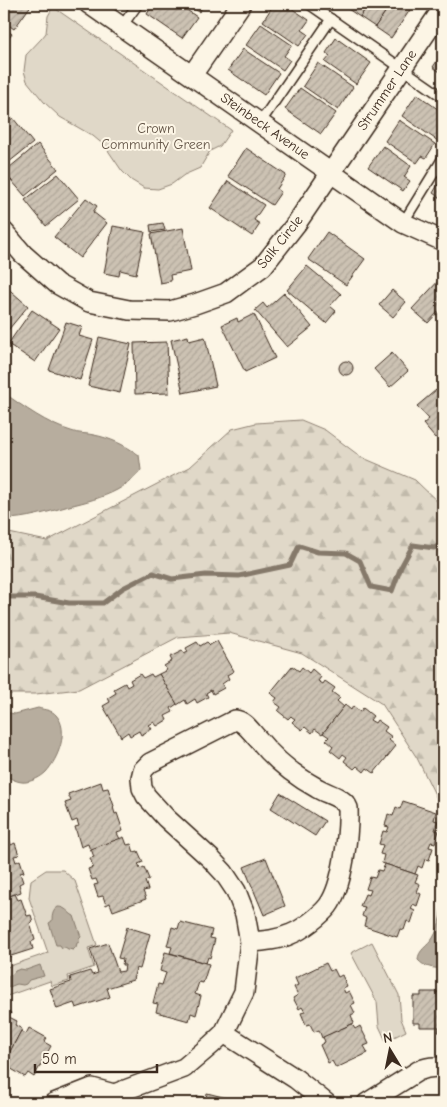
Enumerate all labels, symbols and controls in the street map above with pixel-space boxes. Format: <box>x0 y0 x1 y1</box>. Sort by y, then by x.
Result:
street label: Strummer Lane <box>354 46 420 134</box>
street label: Steinbeck Avenue <box>217 89 313 163</box>
park label: Crown Community Green <box>101 120 211 153</box>
street label: Salk Circle <box>254 212 306 272</box>
north arrow <box>364 1024 414 1074</box>
text: N <box>382 1029 394 1047</box>
scale bar <box>35 1042 158 1074</box>
text: 50 m <box>42 1050 77 1068</box>

